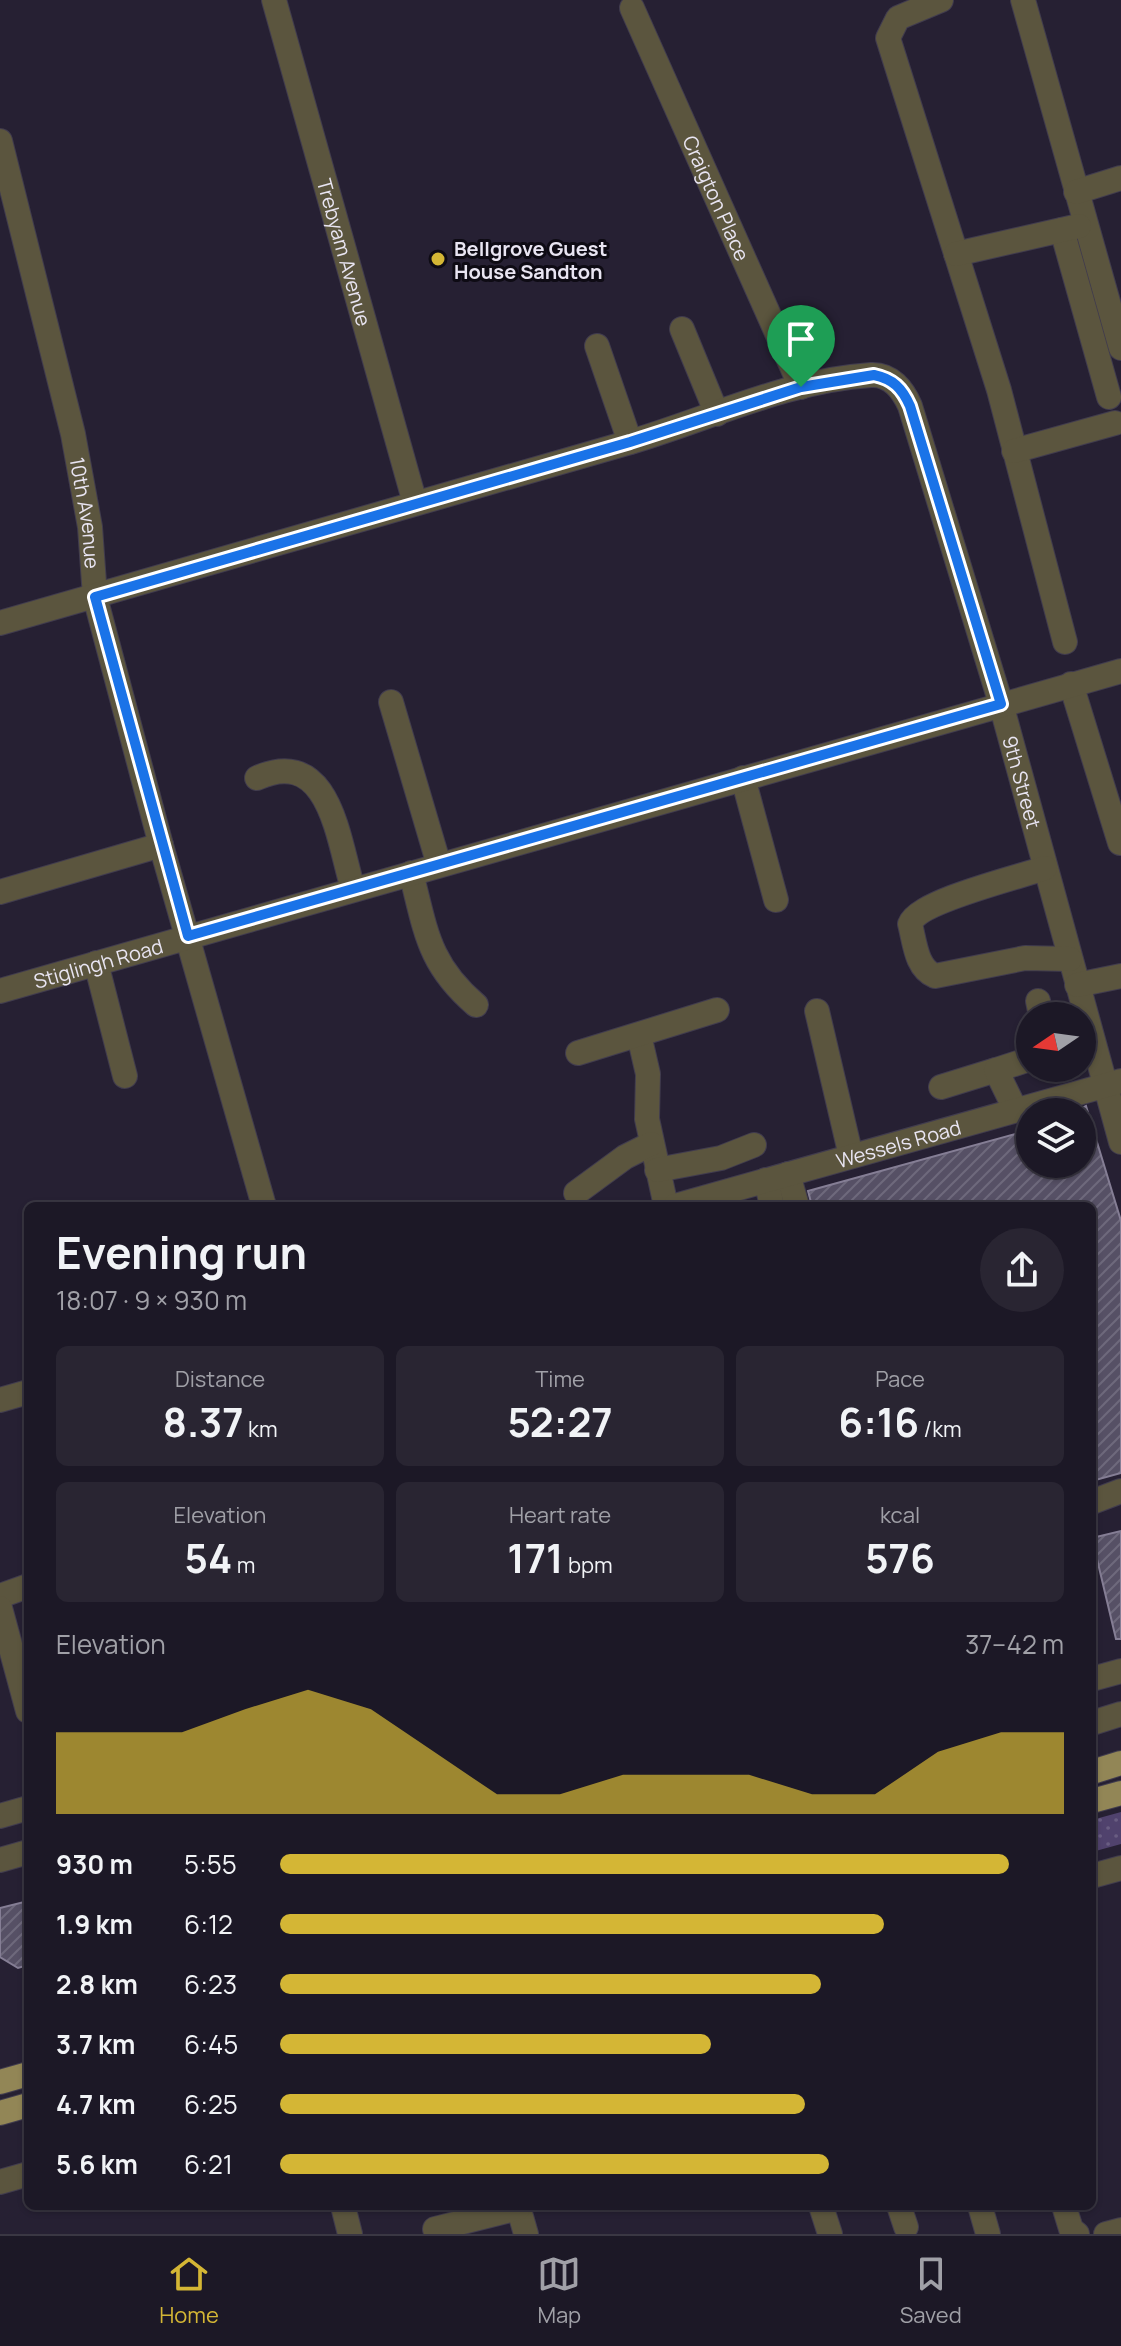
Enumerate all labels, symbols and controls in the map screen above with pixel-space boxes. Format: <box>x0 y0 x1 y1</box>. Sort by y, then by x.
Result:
street label: Craigton Place <box>677 131 756 265</box>
street label: Trebyam Avenue <box>311 176 378 329</box>
place label: Bellgrove Guest House Sandton <box>454 235 607 285</box>
marker: Bellgrove Guest House Sandton <box>429 250 447 268</box>
pin <box>767 305 835 387</box>
icon: arrive <box>779 317 823 361</box>
street label: 10th Avenue <box>64 455 106 570</box>
street label: 9th Street <box>997 733 1048 831</box>
street label: Stiglingh Road <box>30 932 166 994</box>
north arrow <box>1016 1002 1096 1082</box>
map controls <box>1016 1002 1096 1178</box>
button: layers <box>1016 1098 1096 1178</box>
street label: Wessels Road <box>833 1113 964 1174</box>
text: Evening run <box>56 1222 307 1282</box>
button: share <box>980 1228 1064 1312</box>
text: 18:07 · 9 × 930 m <box>56 1282 247 1318</box>
text: Distance <box>175 1364 265 1394</box>
text: Time <box>535 1364 585 1394</box>
text: Pace <box>875 1364 925 1394</box>
text: 8.37 <box>162 1394 244 1449</box>
text: 52:27 <box>507 1394 613 1449</box>
text: 6:16 <box>838 1394 919 1449</box>
text: km <box>244 1414 278 1444</box>
text: /km <box>919 1414 962 1444</box>
text: Elevation <box>174 1500 266 1530</box>
text: Heart rate <box>509 1500 611 1530</box>
text: kcal <box>880 1500 920 1530</box>
text: 54 <box>185 1530 232 1585</box>
text: 171 <box>507 1530 564 1585</box>
text: 576 <box>865 1530 935 1585</box>
text: m <box>232 1550 255 1580</box>
text: bpm <box>564 1550 613 1580</box>
text: Elevation <box>56 1626 166 1662</box>
text: 37–42 m <box>965 1626 1064 1662</box>
text: 930 m <box>56 1846 133 1882</box>
text: 5:55 <box>184 1846 237 1882</box>
text: 1.9 km <box>56 1906 133 1942</box>
text: 6:12 <box>184 1906 233 1942</box>
text: 2.8 km <box>56 1966 138 2002</box>
text: 6:23 <box>184 1966 237 2002</box>
text: 3.7 km <box>56 2026 135 2062</box>
text: 6:45 <box>184 2026 238 2062</box>
text: 4.7 km <box>56 2086 136 2122</box>
text: 6:25 <box>184 2086 238 2122</box>
text: 5.6 km <box>56 2146 138 2182</box>
text: 6:21 <box>184 2146 233 2182</box>
tab: Home <box>159 2252 219 2330</box>
tab: Map <box>537 2252 581 2330</box>
tab: Saved <box>900 2252 962 2330</box>

